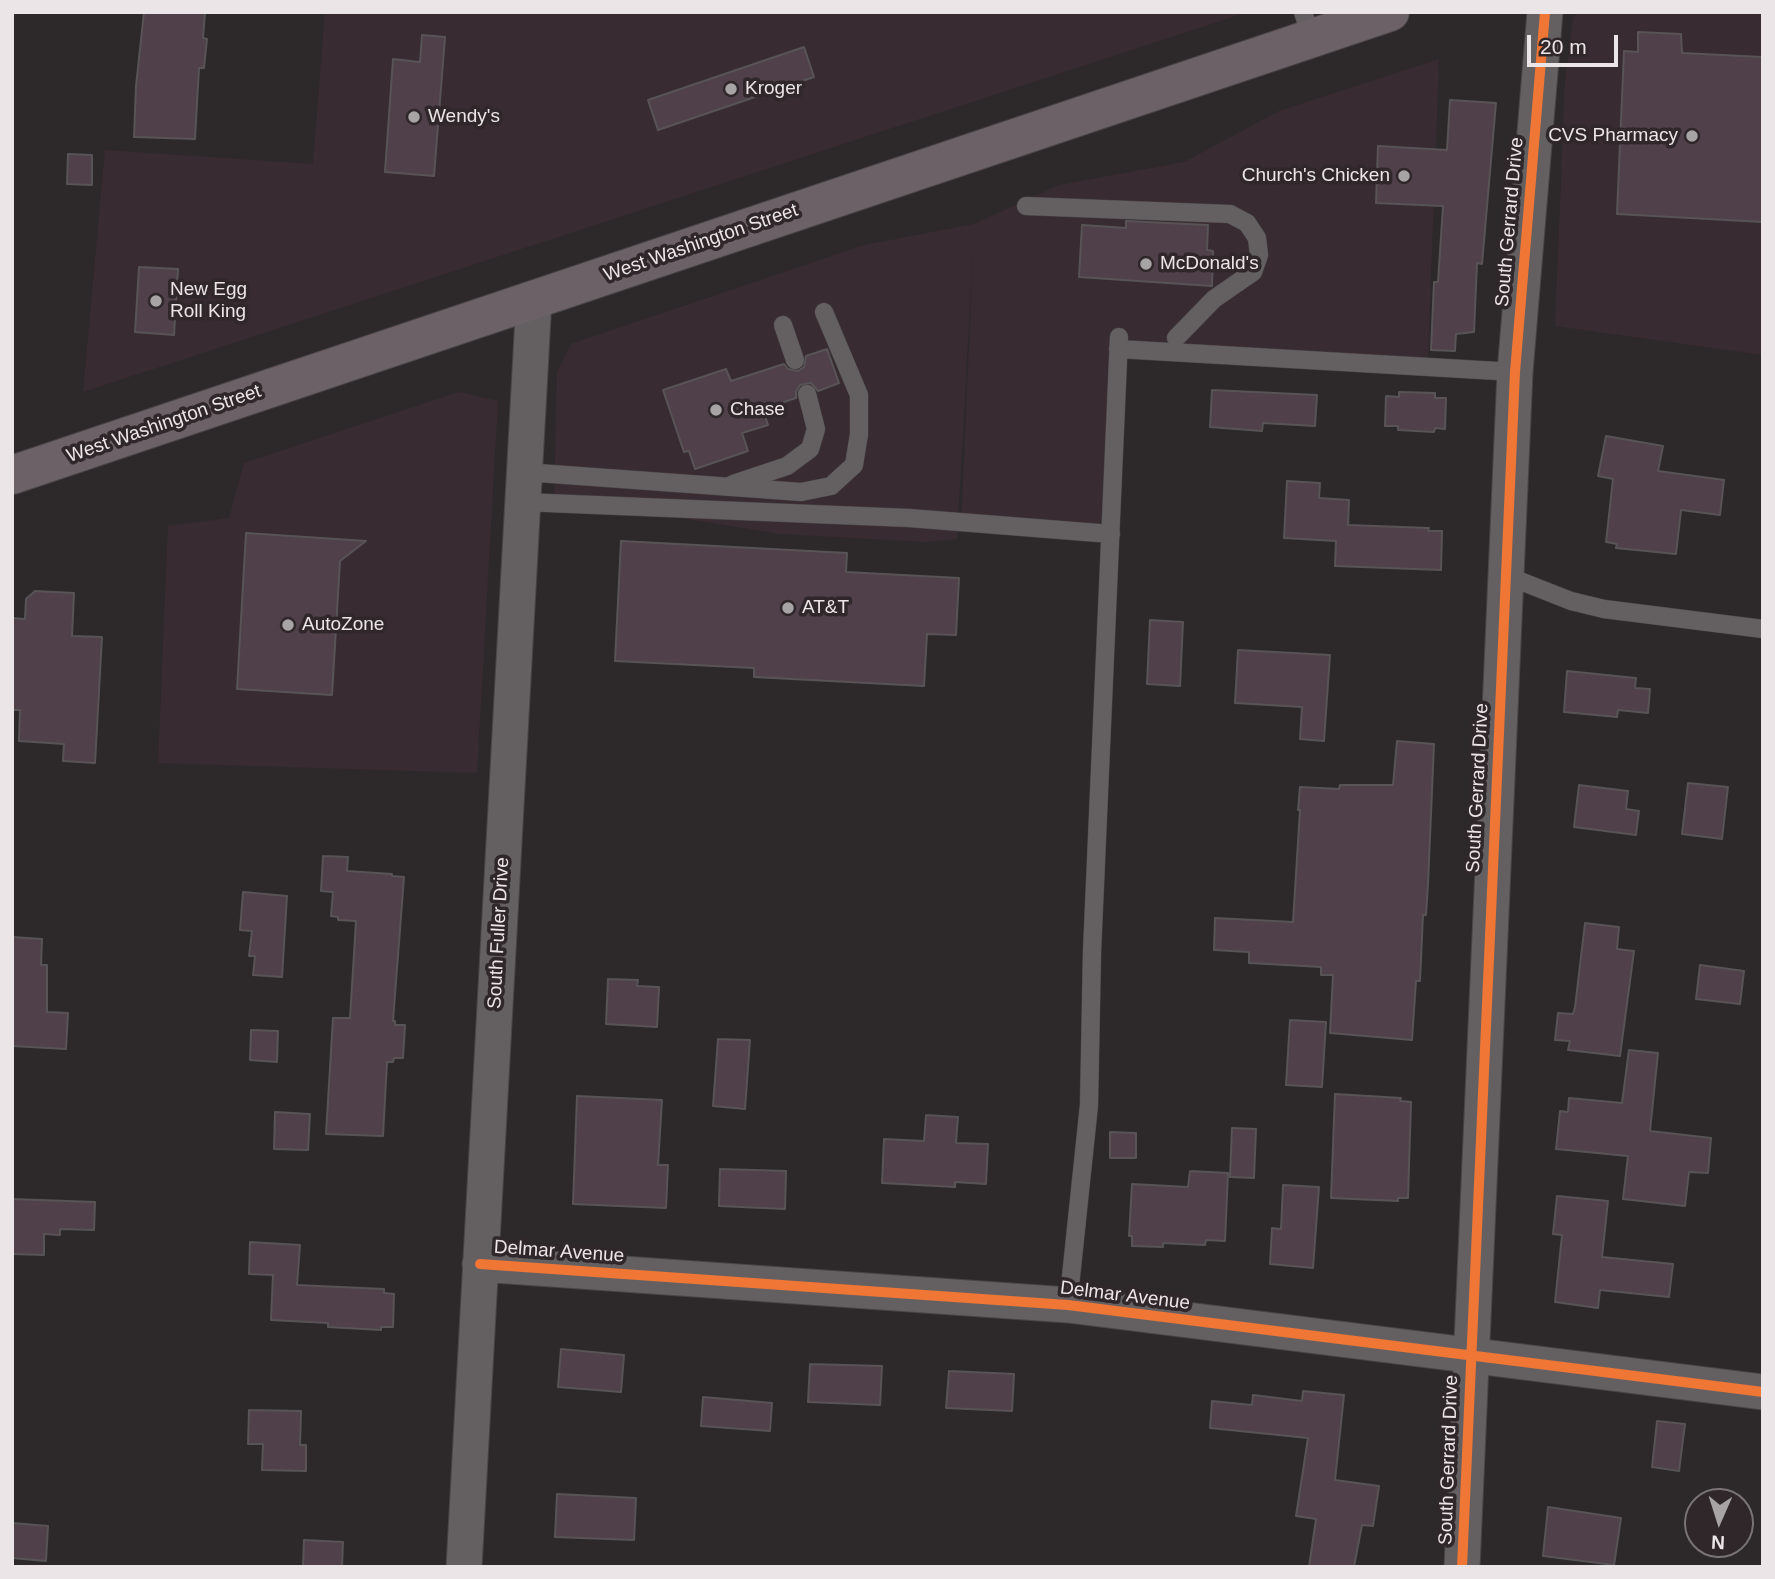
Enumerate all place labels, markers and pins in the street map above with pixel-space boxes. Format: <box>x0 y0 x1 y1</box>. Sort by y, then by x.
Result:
place label: Kroger <box>745 78 802 100</box>
marker: Kroger <box>723 81 739 97</box>
place label: Wendy's <box>428 106 500 128</box>
marker: Wendy's <box>406 109 422 125</box>
place label: CVS Pharmacy <box>1548 125 1678 147</box>
marker: CVS Pharmacy <box>1684 128 1700 144</box>
place label: Church's Chicken <box>1242 165 1390 187</box>
marker: Church's Chicken <box>1396 168 1412 184</box>
place label: McDonald's <box>1160 253 1259 275</box>
marker: McDonald's <box>1138 256 1154 272</box>
place label: New Egg Roll King <box>170 279 247 323</box>
marker: New Egg Roll King <box>148 293 164 309</box>
place label: Chase <box>730 399 785 421</box>
marker: Chase <box>708 402 724 418</box>
place label: AT&T <box>802 597 849 619</box>
marker: AT&T <box>780 600 796 616</box>
place label: AutoZone <box>302 614 384 636</box>
marker: AutoZone <box>280 617 296 633</box>

